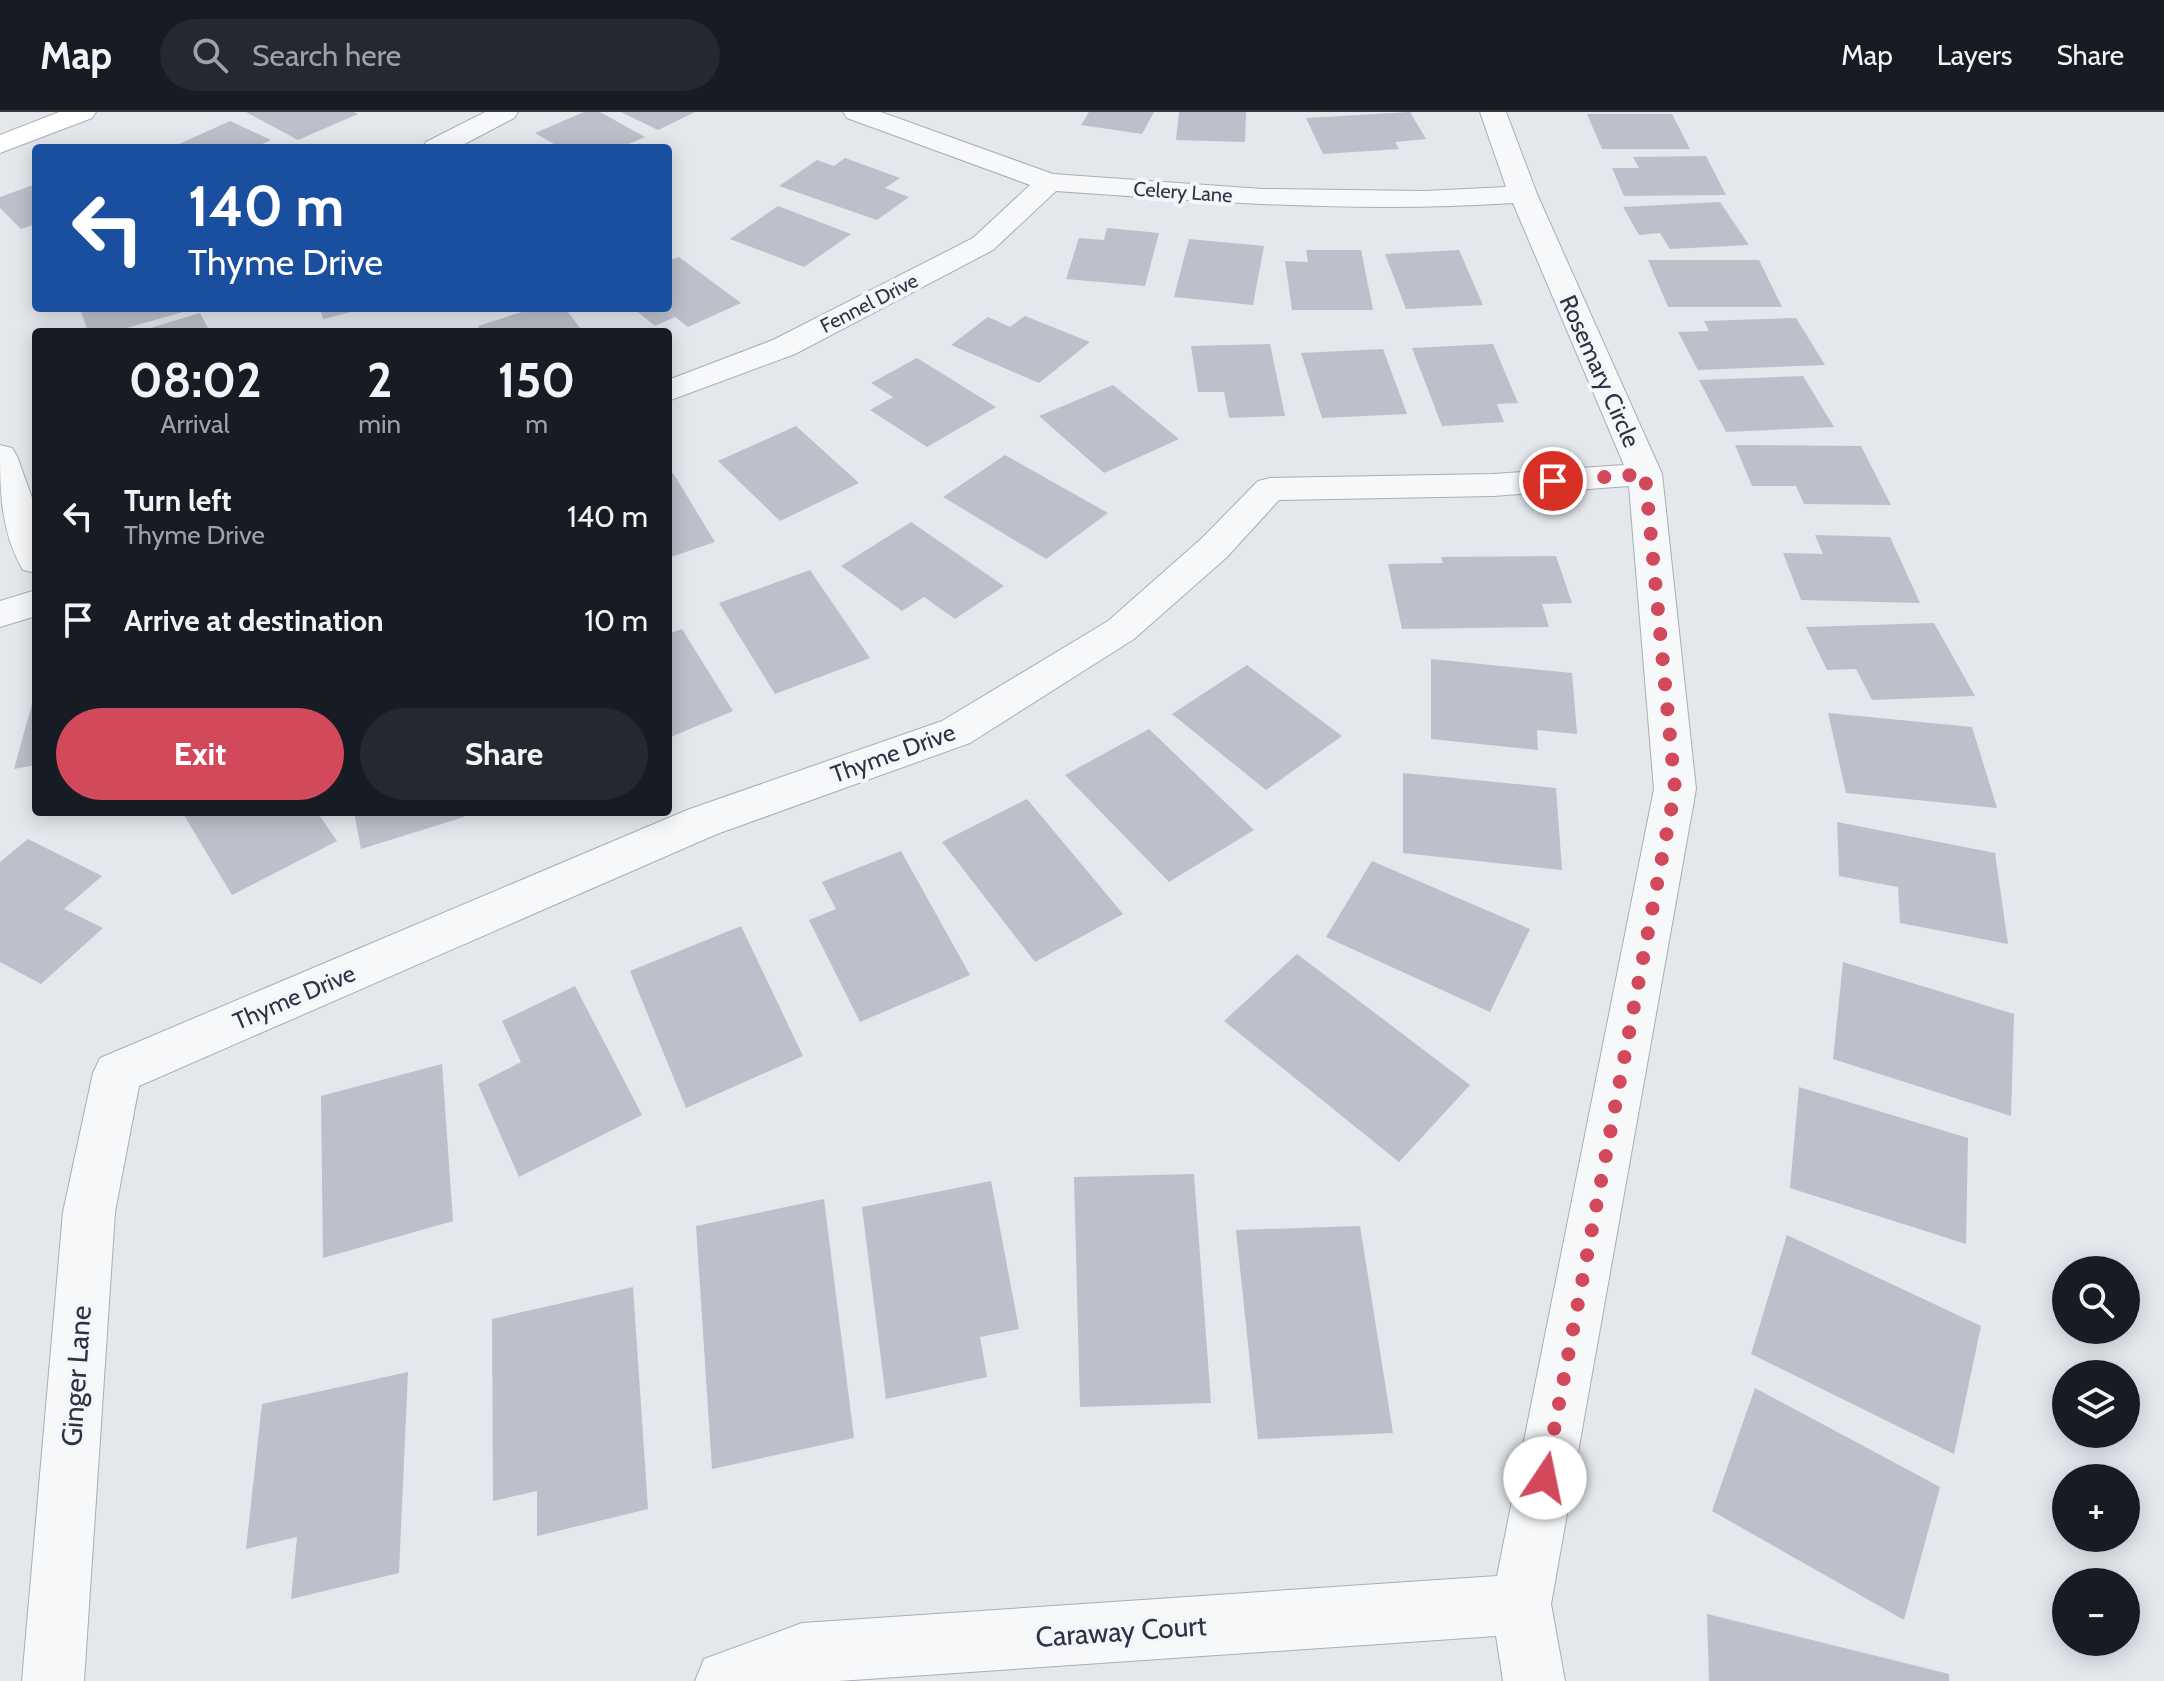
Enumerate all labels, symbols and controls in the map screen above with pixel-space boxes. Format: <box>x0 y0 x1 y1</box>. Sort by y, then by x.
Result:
search box <box>160 19 720 91</box>
text: Map <box>40 32 112 79</box>
icon: search <box>188 33 232 77</box>
text: Search here <box>252 37 401 74</box>
text: Map <box>1841 38 1893 72</box>
text: Layers <box>1937 38 2012 72</box>
text: Share <box>2056 38 2124 72</box>
text: 140 m <box>188 172 344 240</box>
icon: left <box>56 176 160 280</box>
street label: Celery Lane <box>1133 177 1233 207</box>
text: Thyme Drive <box>188 240 383 284</box>
street label: Fennel Drive <box>816 268 922 338</box>
street label: Rosemary Circle <box>1553 290 1647 452</box>
text: 08:02 <box>129 351 262 409</box>
text: 2 <box>367 351 392 409</box>
text: 150 <box>498 351 575 409</box>
text: Arrival <box>161 408 230 440</box>
text: min <box>358 408 401 440</box>
text: m <box>525 408 548 440</box>
pin <box>1519 447 1587 515</box>
icon: arrive <box>1531 459 1575 503</box>
text: Turn left <box>124 482 232 519</box>
icon: left <box>56 494 100 538</box>
text: 140 m <box>567 498 648 535</box>
text: Thyme Drive <box>124 519 265 551</box>
icon: arrive <box>56 598 100 642</box>
text: Arrive at destination <box>124 602 384 639</box>
text: 10 m <box>584 602 648 639</box>
button: Exit <box>56 708 344 800</box>
button: Share <box>360 708 648 800</box>
street label: Thyme Drive <box>827 717 959 789</box>
street label: Thyme Drive <box>228 958 360 1036</box>
map controls <box>2052 1256 2140 1656</box>
button: search <box>2052 1256 2140 1344</box>
street label: Ginger Lane <box>54 1304 98 1448</box>
button: layers <box>2052 1360 2140 1448</box>
position arrow <box>1503 1436 1587 1520</box>
button: + <box>2052 1464 2140 1552</box>
button: − <box>2052 1568 2140 1656</box>
street label: Caraway Court <box>1034 1608 1208 1654</box>

